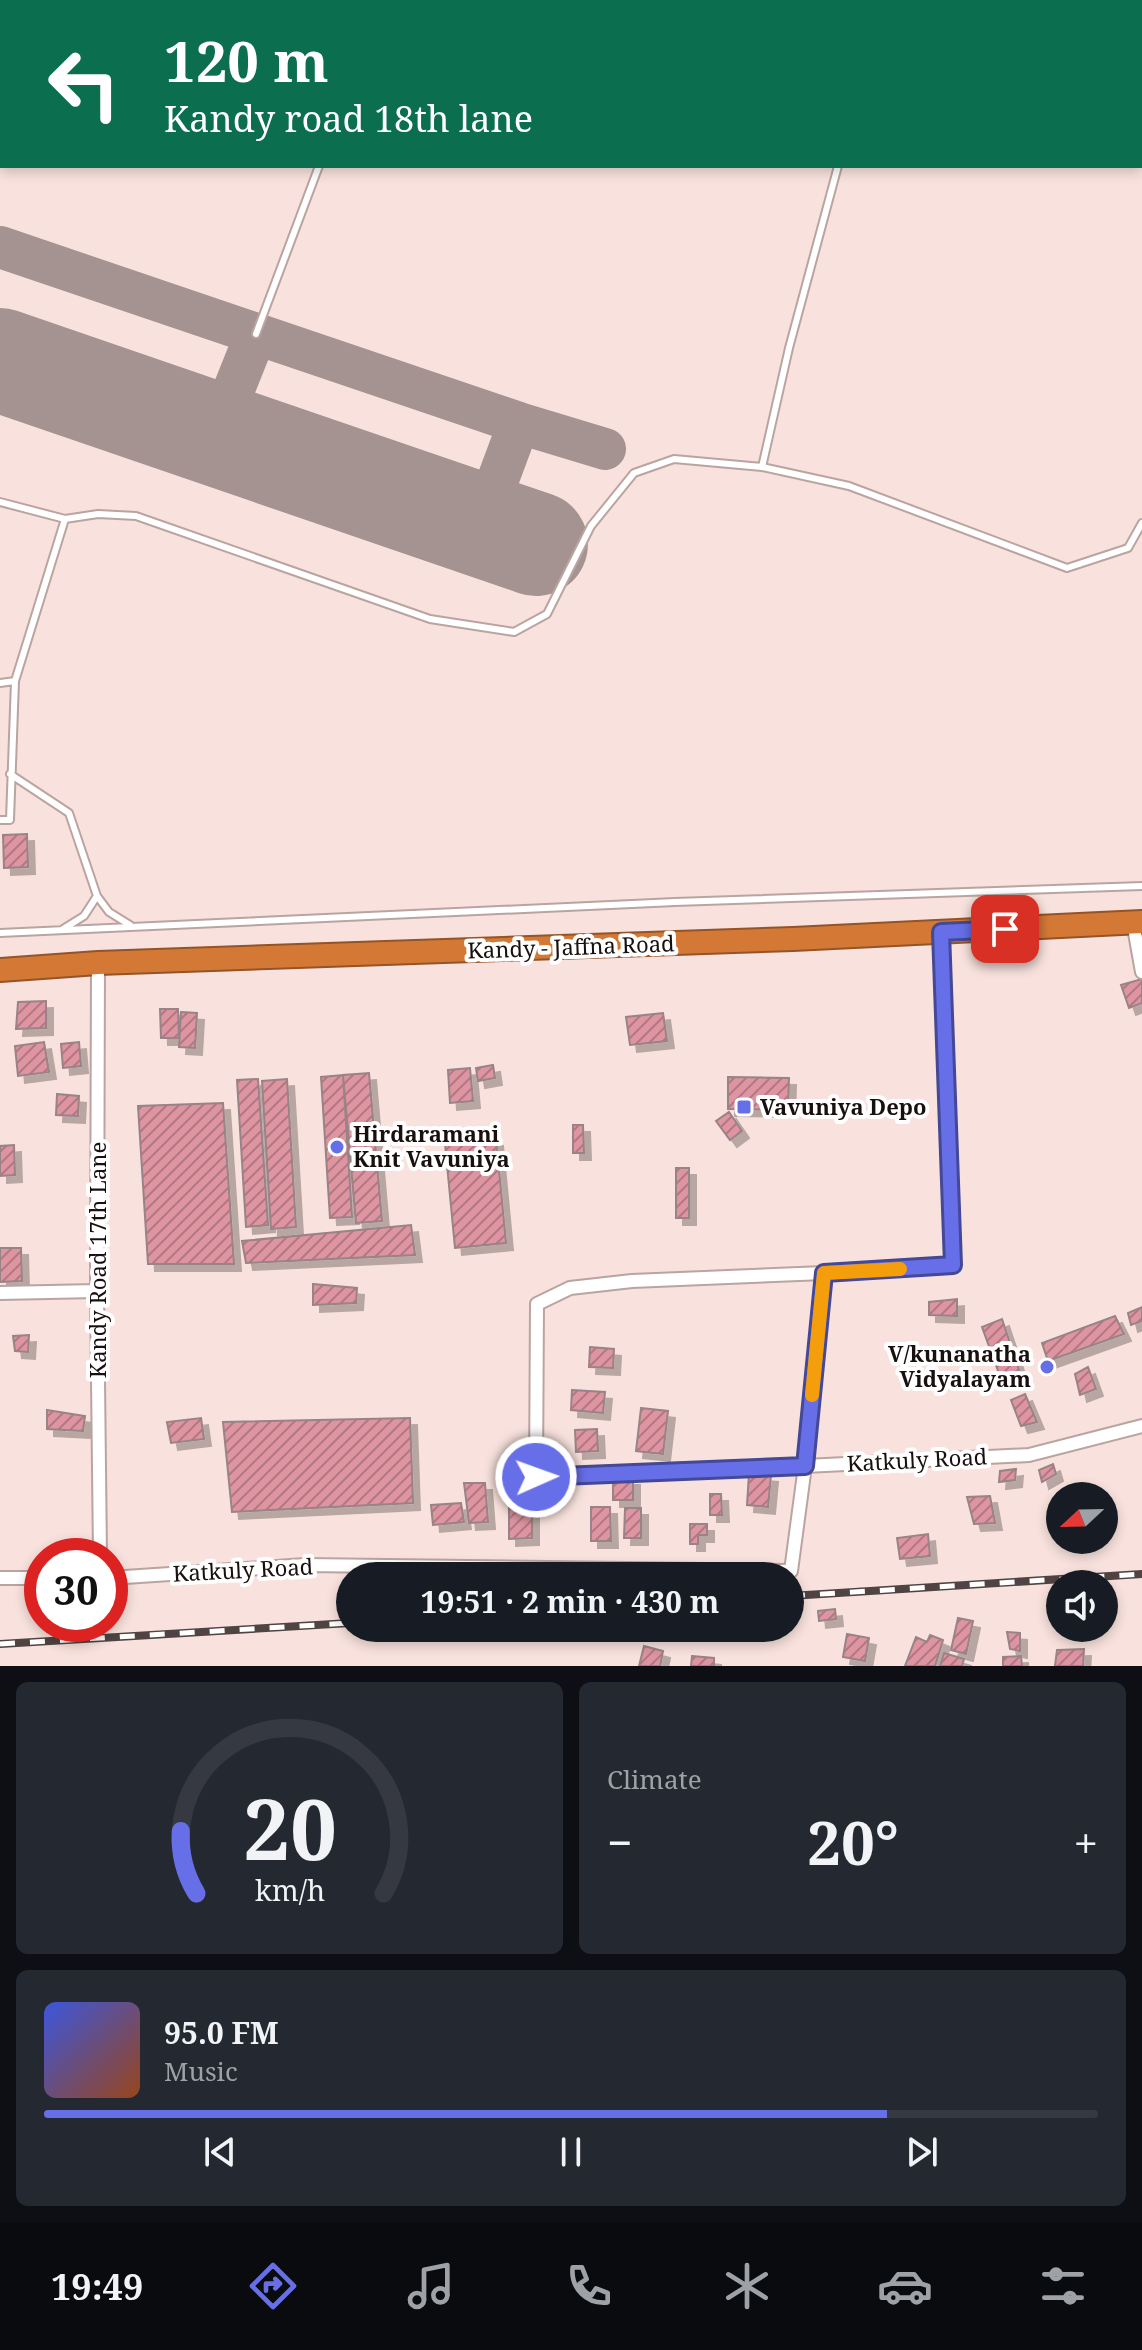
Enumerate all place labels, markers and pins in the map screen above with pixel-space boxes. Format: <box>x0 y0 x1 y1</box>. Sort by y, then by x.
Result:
pin <box>971 895 1039 963</box>
place label: Vavuniya Depo <box>760 1091 926 1121</box>
marker: Vavuniya Depo <box>735 1098 753 1116</box>
place label: Hirdaramani Knit Vavuniya <box>353 1118 510 1173</box>
marker: Hirdaramani Knit Vavuniya <box>328 1138 346 1156</box>
place label: V/kunanatha Vidyalayam <box>888 1338 1031 1393</box>
marker: V/kunanatha Vidyalayam <box>1038 1358 1056 1376</box>

